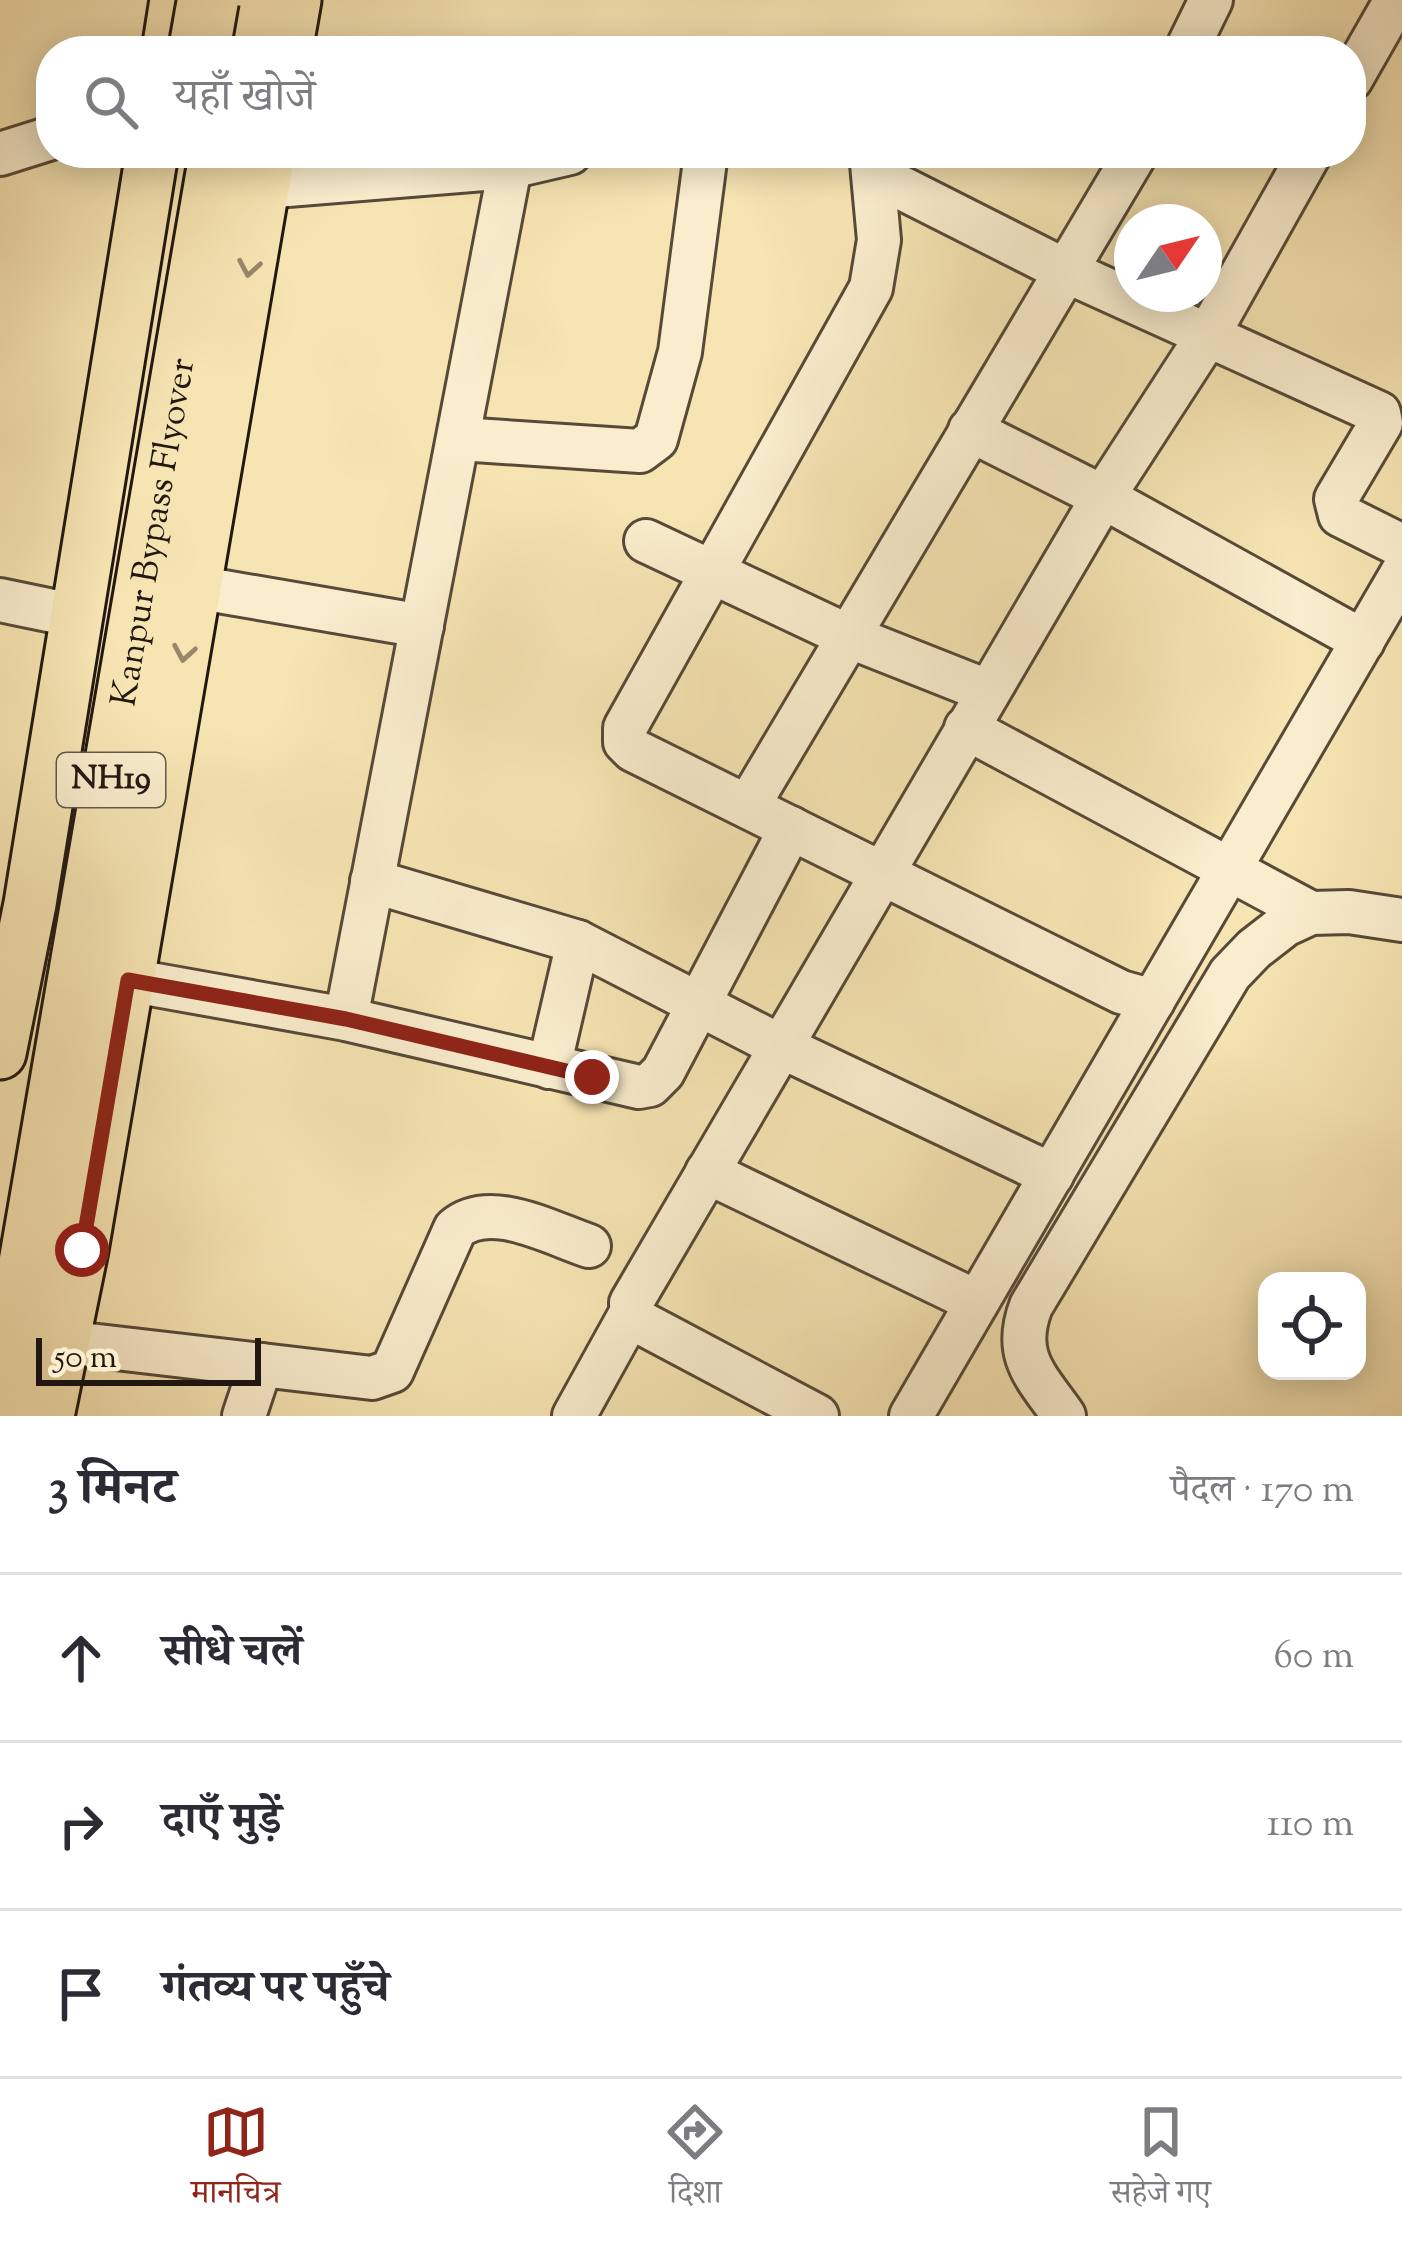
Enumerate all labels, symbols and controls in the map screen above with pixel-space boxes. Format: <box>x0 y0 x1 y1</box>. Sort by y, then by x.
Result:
search box <box>36 36 1366 168</box>
text: यहाँ खोजें <box>174 67 315 132</box>
icon: search <box>78 69 144 135</box>
north arrow <box>1114 204 1222 312</box>
one-way arrow <box>238 258 263 278</box>
street label: Kanpur Bypass Flyover <box>99 355 210 711</box>
one-way arrow <box>172 643 197 663</box>
road number: NH19 <box>57 753 165 807</box>
route end <box>565 1050 619 1104</box>
route start <box>55 1223 109 1277</box>
map controls <box>1258 1272 1366 1380</box>
button: locate <box>1258 1272 1366 1380</box>
scale bar <box>36 1332 261 1385</box>
text: 50 m <box>54 1335 117 1383</box>
text: 3 मिनट <box>48 1454 176 1527</box>
text: पैदल · 170 m <box>1171 1464 1354 1520</box>
text: सीधे चलें <box>162 1622 302 1687</box>
icon: ahead <box>48 1625 114 1691</box>
text: 60 m <box>1273 1630 1354 1686</box>
text: दाएँ मुड़ें <box>162 1790 282 1855</box>
icon: right <box>48 1793 114 1859</box>
text: 110 m <box>1267 1798 1354 1854</box>
text: गंतव्य पर पहुँचे <box>162 1958 389 2023</box>
icon: arrive <box>48 1961 114 2027</box>
tab: मानचित्र <box>191 2099 280 2224</box>
tab: दिशा <box>662 2099 728 2224</box>
tab: सहेजे गए <box>1110 2099 1211 2224</box>

